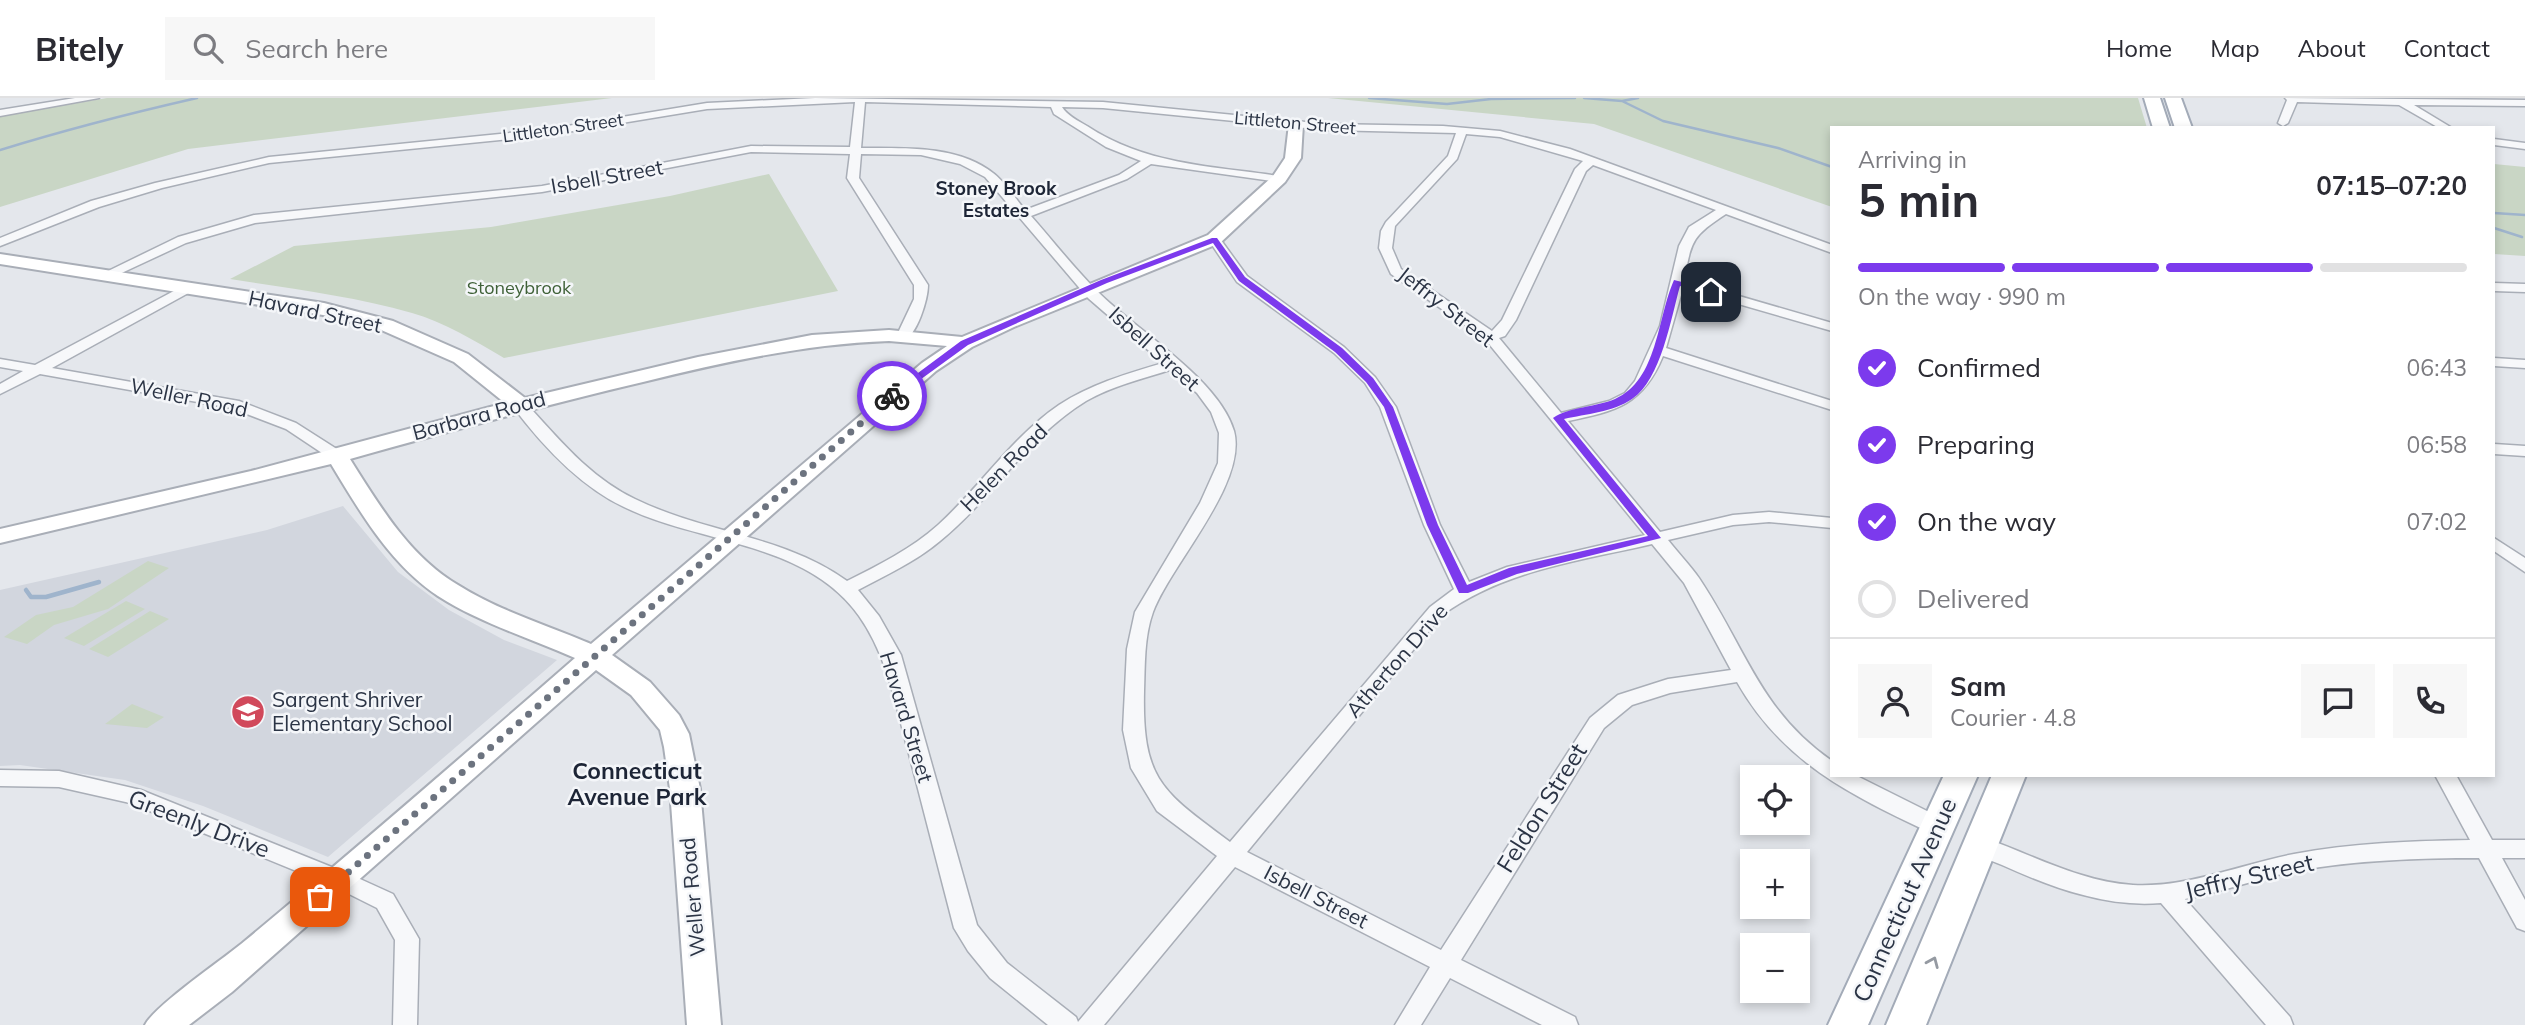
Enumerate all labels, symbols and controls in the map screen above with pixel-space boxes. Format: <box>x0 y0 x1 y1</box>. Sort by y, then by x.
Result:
search box <box>165 17 655 80</box>
text: Bitely <box>35 28 123 69</box>
icon: search <box>189 29 227 67</box>
text: Search here <box>245 32 388 65</box>
text: Home <box>2106 33 2172 63</box>
text: Map <box>2210 33 2260 63</box>
text: About <box>2298 33 2366 63</box>
text: Contact <box>2404 33 2490 63</box>
street label: Littleton Street <box>1233 106 1357 139</box>
street label: Littleton Street <box>501 108 625 147</box>
text: Arriving in <box>1858 145 1967 174</box>
street label: Isbell Street <box>549 153 665 199</box>
text: 07:15–07:20 <box>2316 169 2467 202</box>
text: 5 min <box>1858 171 1979 229</box>
district label: Stoney Brook Estates <box>935 176 1057 222</box>
street label: Jeffry Street <box>1393 261 1500 352</box>
pin <box>1681 262 1741 322</box>
icon: home <box>1692 273 1730 311</box>
park label: Stoneybrook <box>467 276 572 299</box>
text: On the way · 990 m <box>1858 282 2066 311</box>
street label: Havard Street <box>246 284 384 338</box>
street label: Isbell Street <box>1104 301 1206 396</box>
icon: check <box>1858 349 1896 387</box>
text: Confirmed <box>1917 351 2041 384</box>
text: 06:43 <box>2407 353 2467 382</box>
courier <box>857 361 927 431</box>
street label: Weller Road <box>128 372 250 422</box>
icon: bike <box>873 377 911 415</box>
street label: Barbara Road <box>409 385 548 445</box>
street label: Helen Road <box>954 418 1053 517</box>
icon: check <box>1858 426 1896 464</box>
text: Preparing <box>1917 428 2035 461</box>
text: 06:58 <box>2407 430 2467 459</box>
icon: check <box>1858 503 1896 541</box>
text: On the way <box>1917 505 2056 538</box>
text: 07:02 <box>2407 507 2467 536</box>
text: Delivered <box>1917 582 2030 615</box>
street label: Atherton Drive <box>1340 598 1453 723</box>
street label: Havard Street <box>875 648 939 785</box>
button: person <box>1858 664 1932 738</box>
button: chat <box>2301 664 2375 738</box>
button: phone <box>2393 664 2467 738</box>
text: Sam <box>1950 670 2006 703</box>
place label: Sargent Shriver Elementary School <box>272 686 453 736</box>
school or university icon: Sargent Shriver Elementary School <box>229 693 267 731</box>
text: Courier · 4.8 <box>1950 703 2076 732</box>
street label: Feldon Street <box>1490 737 1593 878</box>
district label: Connecticut Avenue Park <box>568 756 708 811</box>
map controls <box>1740 765 1810 1003</box>
button: locate <box>1740 765 1810 835</box>
street label: Greenly Drive <box>124 782 274 864</box>
street label: Connecticut Avenue <box>1846 793 1963 1006</box>
street label: Weller Road <box>674 836 710 958</box>
street label: Jeffry Street <box>2181 847 2316 905</box>
button: + <box>1740 849 1810 919</box>
street label: Isbell Street <box>1260 859 1373 933</box>
pin <box>290 867 350 927</box>
icon: bag <box>301 878 339 916</box>
button: − <box>1740 933 1810 1003</box>
one-way arrow <box>1924 957 1938 969</box>

